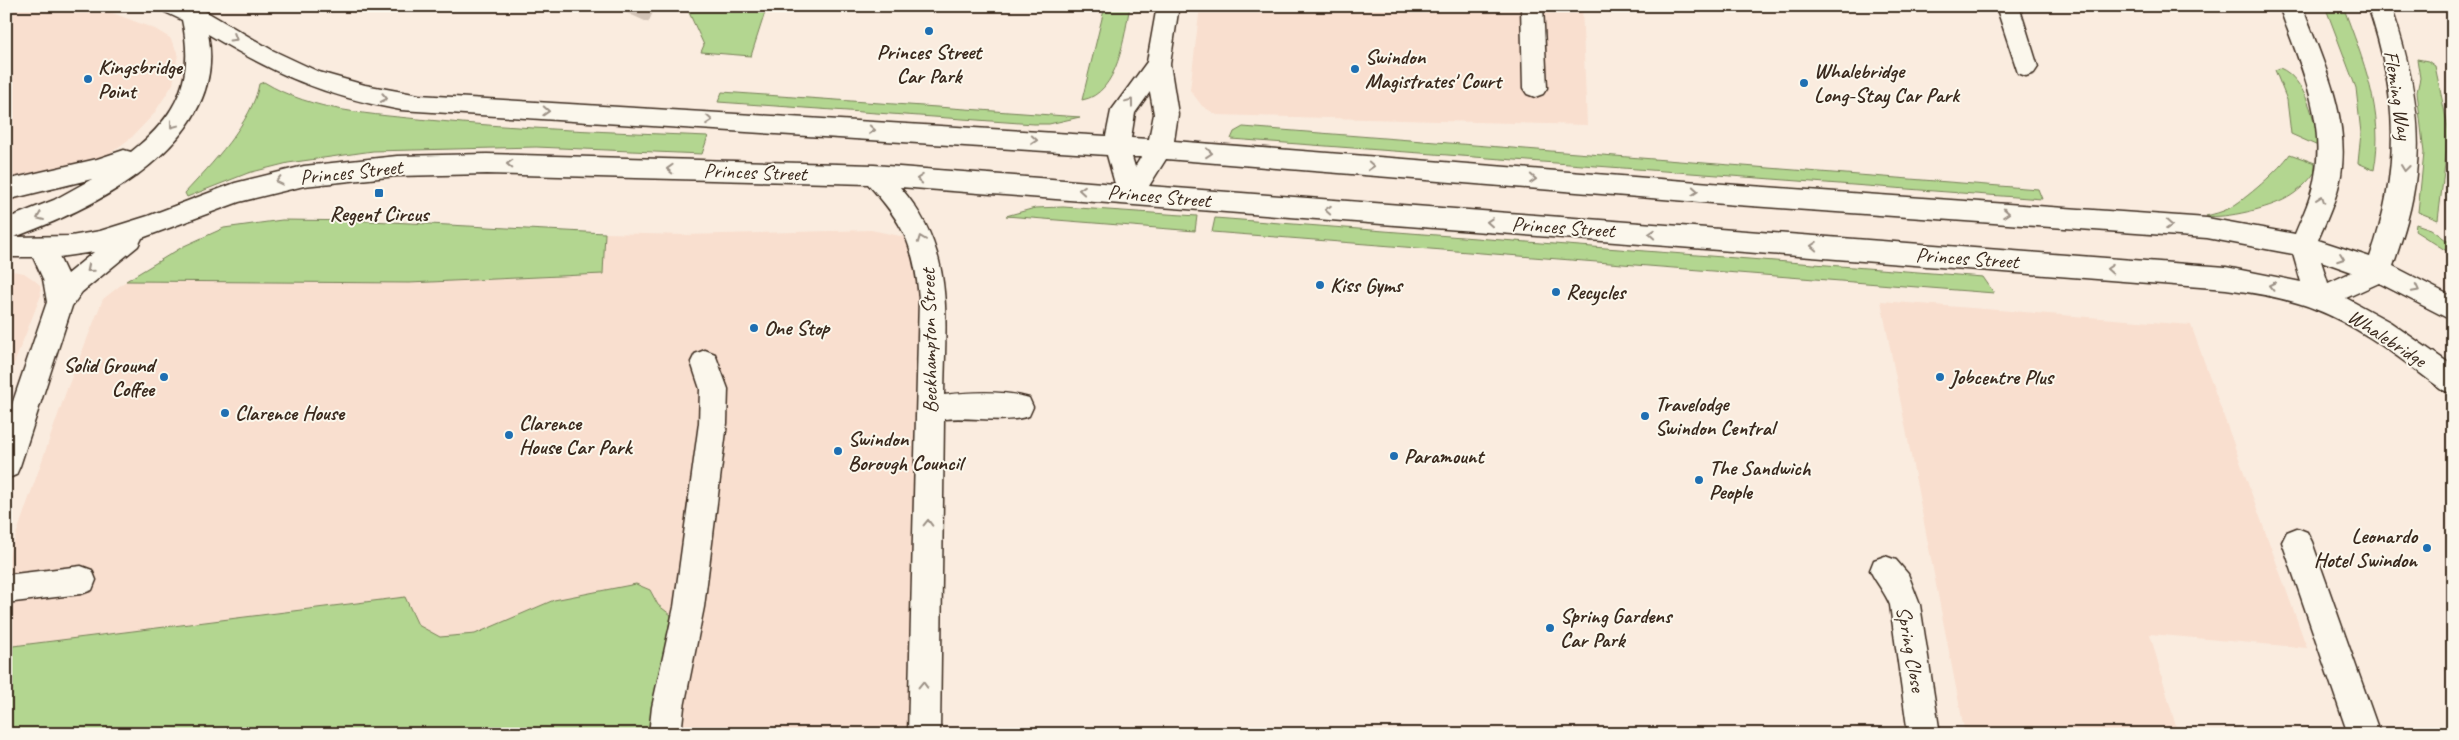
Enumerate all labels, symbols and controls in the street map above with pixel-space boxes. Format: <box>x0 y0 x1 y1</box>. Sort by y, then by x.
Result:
marker: Princes Street Car Park <box>923 25 935 37</box>
one-way arrow <box>229 31 238 41</box>
place label: Princes Street Car Park <box>877 39 983 89</box>
place label: Swindon Magistrates' Court <box>1365 44 1504 94</box>
street label: Fleming Way <box>2378 49 2418 143</box>
place label: Kingsbridge Point <box>98 54 184 104</box>
place label: Whalebridge Long-Stay Car Park <box>1814 58 1961 109</box>
marker: Swindon Magistrates' Court <box>1349 63 1361 75</box>
marker: Kingsbridge Point <box>82 73 94 85</box>
marker: Whalebridge Long-Stay Car Park <box>1798 77 1810 89</box>
one-way arrow <box>380 93 388 103</box>
one-way arrow <box>1124 98 1133 108</box>
one-way arrow <box>542 106 550 117</box>
one-way arrow <box>705 114 713 125</box>
one-way arrow <box>170 119 178 128</box>
one-way arrow <box>868 124 876 135</box>
one-way arrow <box>1031 135 1039 146</box>
one-way arrow <box>1205 148 1213 159</box>
street label: Princes Street <box>298 153 406 190</box>
street label: Princes Street <box>703 157 809 187</box>
one-way arrow <box>506 159 514 170</box>
one-way arrow <box>1367 160 1375 171</box>
one-way arrow <box>666 164 674 174</box>
one-way arrow <box>2400 164 2411 172</box>
one-way arrow <box>916 173 924 184</box>
one-way arrow <box>1529 173 1537 184</box>
one-way arrow <box>275 175 284 186</box>
street label: Princes Street <box>1107 179 1213 214</box>
one-way arrow <box>1078 184 1086 195</box>
one-way arrow <box>1691 186 1699 197</box>
marker: Regent Circus <box>373 187 385 199</box>
one-way arrow <box>2315 196 2325 204</box>
place label: Regent Circus <box>330 201 431 227</box>
one-way arrow <box>1324 204 1332 215</box>
one-way arrow <box>2003 208 2011 219</box>
one-way arrow <box>36 210 45 221</box>
street label: Princes Street <box>1511 210 1617 244</box>
one-way arrow <box>1486 216 1494 227</box>
one-way arrow <box>2165 220 2173 231</box>
one-way arrow <box>1648 228 1656 239</box>
one-way arrow <box>917 235 928 244</box>
one-way arrow <box>1810 241 1818 252</box>
street label: Princes Street <box>1915 241 2021 275</box>
one-way arrow <box>2336 252 2344 262</box>
one-way arrow <box>2106 263 2114 274</box>
one-way arrow <box>87 264 96 272</box>
street label: Beckhampton Street <box>915 266 943 414</box>
place label: Kiss Gyms <box>1330 272 1405 298</box>
marker: Kiss Gyms <box>1314 279 1326 291</box>
place label: Recycles <box>1566 279 1628 306</box>
one-way arrow <box>2267 281 2276 292</box>
one-way arrow <box>2411 283 2420 293</box>
marker: Recycles <box>1550 286 1562 298</box>
street label: Whalebridge <box>2343 303 2433 374</box>
place label: One Stop <box>764 315 831 341</box>
marker: One Stop <box>748 322 760 334</box>
place label: Solid Ground Coffee <box>63 352 158 402</box>
place label: Jobcentre Plus <box>1948 364 2055 390</box>
marker: Solid Ground Coffee <box>158 371 170 383</box>
marker: Jobcentre Plus <box>1934 371 1946 383</box>
place label: Travelodge Swindon Central <box>1655 391 1779 441</box>
place label: Clarence House <box>235 400 346 426</box>
marker: Clarence House <box>219 407 231 419</box>
place label: Clarence House Car Park <box>519 410 633 460</box>
marker: Travelodge Swindon Central <box>1639 410 1651 422</box>
place label: Swindon Borough Council <box>848 426 967 476</box>
marker: Clarence House Car Park <box>503 429 515 441</box>
place label: Paramount <box>1404 443 1485 469</box>
marker: Swindon Borough Council <box>832 445 844 457</box>
marker: Paramount <box>1388 450 1400 462</box>
place label: The Sandwich People <box>1709 455 1812 505</box>
marker: The Sandwich People <box>1693 474 1705 486</box>
one-way arrow <box>923 518 933 526</box>
place label: Leonardo Hotel Swindon <box>2314 523 2418 573</box>
marker: Leonardo Hotel Swindon <box>2421 542 2433 554</box>
place label: Spring Gardens Car Park <box>1560 603 1674 653</box>
street label: Spring Close <box>1891 604 1932 695</box>
marker: Spring Gardens Car Park <box>1544 622 1556 634</box>
one-way arrow <box>918 681 928 688</box>

